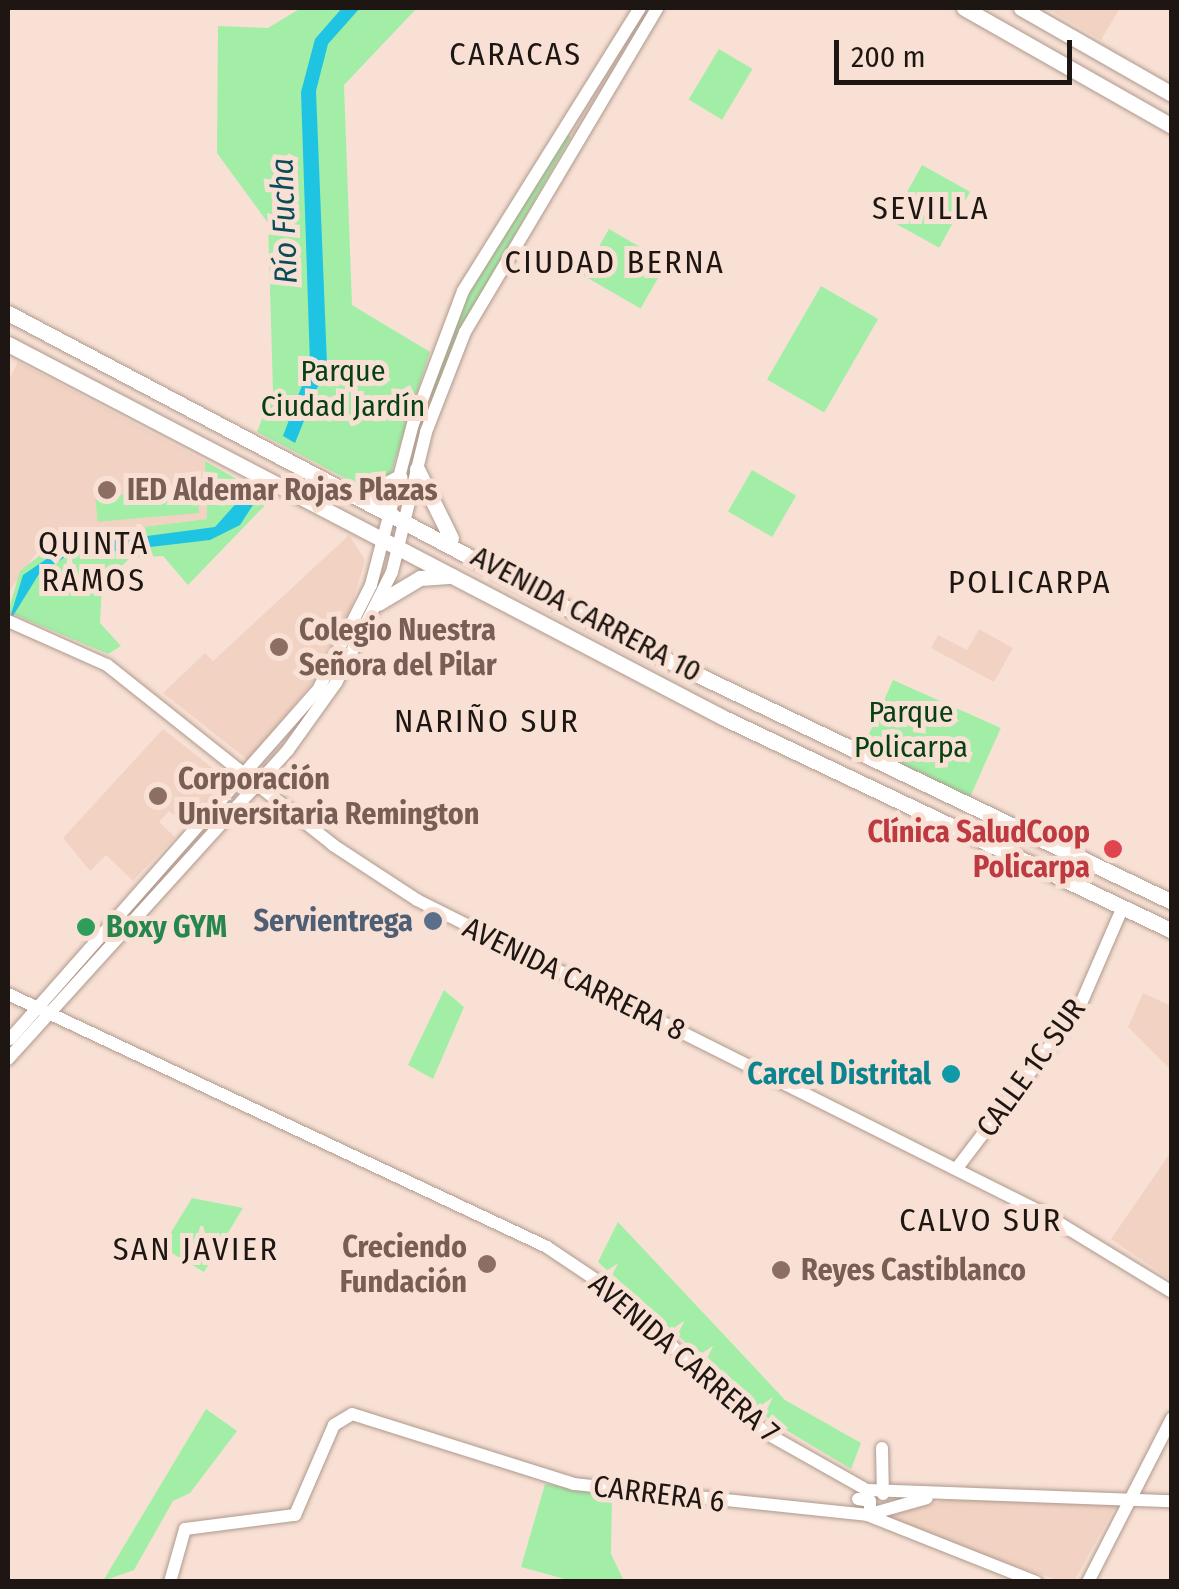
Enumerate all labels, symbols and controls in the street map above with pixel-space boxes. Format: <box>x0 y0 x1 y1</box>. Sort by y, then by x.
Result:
scale bar <box>839 20 1076 82</box>
district label: CARACAS <box>449 35 583 73</box>
text: 200 m <box>851 39 926 75</box>
water label: Río Fucha <box>263 157 305 285</box>
district label: SEVILLA <box>872 189 990 227</box>
district label: CIUDAD BERNA <box>505 243 725 281</box>
park label: Parque Ciudad Jardín <box>261 353 425 424</box>
place label: IED Aldemar Rojas Plazas <box>127 472 438 508</box>
marker: IED Aldemar Rojas Plazas <box>96 479 118 501</box>
district label: QUINTA RAMOS <box>38 525 150 600</box>
street label: AVENIDA CARRERA 10 <box>465 538 707 690</box>
district label: POLICARPA <box>948 563 1112 601</box>
place label: Colegio Nuestra Señora del Pilar <box>299 612 497 682</box>
marker: Colegio Nuestra Señora del Pilar <box>268 636 290 658</box>
park label: Parque Policarpa <box>854 694 968 764</box>
district label: NARIÑO SUR <box>394 702 580 740</box>
place label: Corporación Universitaria Remington <box>178 761 479 832</box>
marker: Corporación Universitaria Remington <box>147 785 169 807</box>
place label: Clínica SaludCoop Policarpa <box>867 814 1090 884</box>
marker: Clínica SaludCoop Policarpa <box>1100 836 1126 862</box>
place label: Servientrega <box>253 903 413 939</box>
place label: Boxy GYM <box>106 909 227 945</box>
marker: Servientrega <box>422 910 444 932</box>
street label: AVENIDA CARRERA 8 <box>457 910 691 1048</box>
marker: Boxy GYM <box>75 916 97 938</box>
street label: CALLE 1C SUR <box>969 992 1093 1144</box>
place label: Carcel Distrital <box>747 1056 931 1092</box>
marker: Carcel Distrital <box>940 1063 962 1085</box>
district label: CALVO SUR <box>899 1201 1063 1239</box>
place label: Creciendo Fundación <box>340 1229 467 1300</box>
district label: SAN JAVIER <box>113 1230 279 1268</box>
place label: Reyes Castiblanco <box>801 1252 1026 1288</box>
marker: Creciendo Fundación <box>476 1253 498 1275</box>
marker: Reyes Castiblanco <box>770 1259 792 1281</box>
street label: AVENIDA CARRERA 7 <box>582 1266 786 1450</box>
street label: CARRERA 6 <box>591 1468 727 1520</box>

